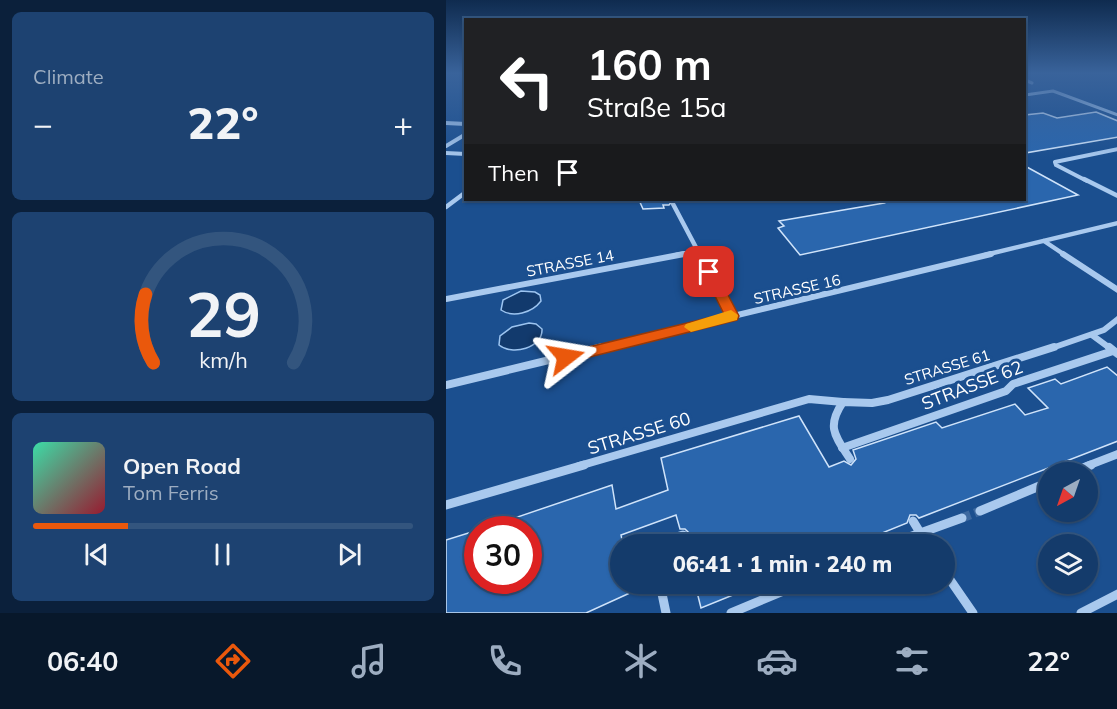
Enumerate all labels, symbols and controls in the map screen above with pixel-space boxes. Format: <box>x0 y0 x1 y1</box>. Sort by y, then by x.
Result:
text: 160 m <box>587 38 712 91</box>
icon: left <box>488 42 566 120</box>
text: Climate <box>33 64 104 89</box>
text: Straße 15a <box>587 90 727 124</box>
text: 22° <box>187 94 259 150</box>
text: − <box>33 103 53 144</box>
text: + <box>393 103 413 144</box>
icon: arrive <box>551 156 584 189</box>
text: Then <box>488 159 539 187</box>
street label: STRASSE 14 <box>525 245 615 281</box>
pin <box>683 246 734 297</box>
icon: arrive <box>692 255 725 288</box>
street label: STRASSE 16 <box>752 270 842 308</box>
text: 29 <box>186 275 260 354</box>
position arrow <box>534 325 598 389</box>
street label: STRASSE 61 <box>902 345 992 389</box>
text: km/h <box>199 347 247 374</box>
street label: STRASSE 62 <box>918 355 1026 415</box>
street label: STRASSE 60 <box>585 406 693 460</box>
text: Open Road <box>123 452 241 480</box>
north arrow <box>1038 462 1098 522</box>
map controls <box>1038 462 1098 594</box>
text: Tom Ferris <box>123 480 219 505</box>
speed limit sign: 30 <box>464 516 542 594</box>
button: layers <box>1038 534 1098 594</box>
icon: previous <box>80 538 113 571</box>
icon: pause <box>206 538 239 571</box>
icon: next <box>333 538 366 571</box>
text: 06:41 · 1 min · 240 m <box>673 550 892 578</box>
icon: directions <box>212 640 254 682</box>
icon: music <box>348 640 390 682</box>
icon: phone <box>484 640 526 682</box>
icon: climate <box>620 640 662 682</box>
icon: car <box>756 640 798 682</box>
icon: filters <box>891 640 933 682</box>
text: 06:40 <box>47 644 118 678</box>
text: 22° <box>1027 644 1070 678</box>

